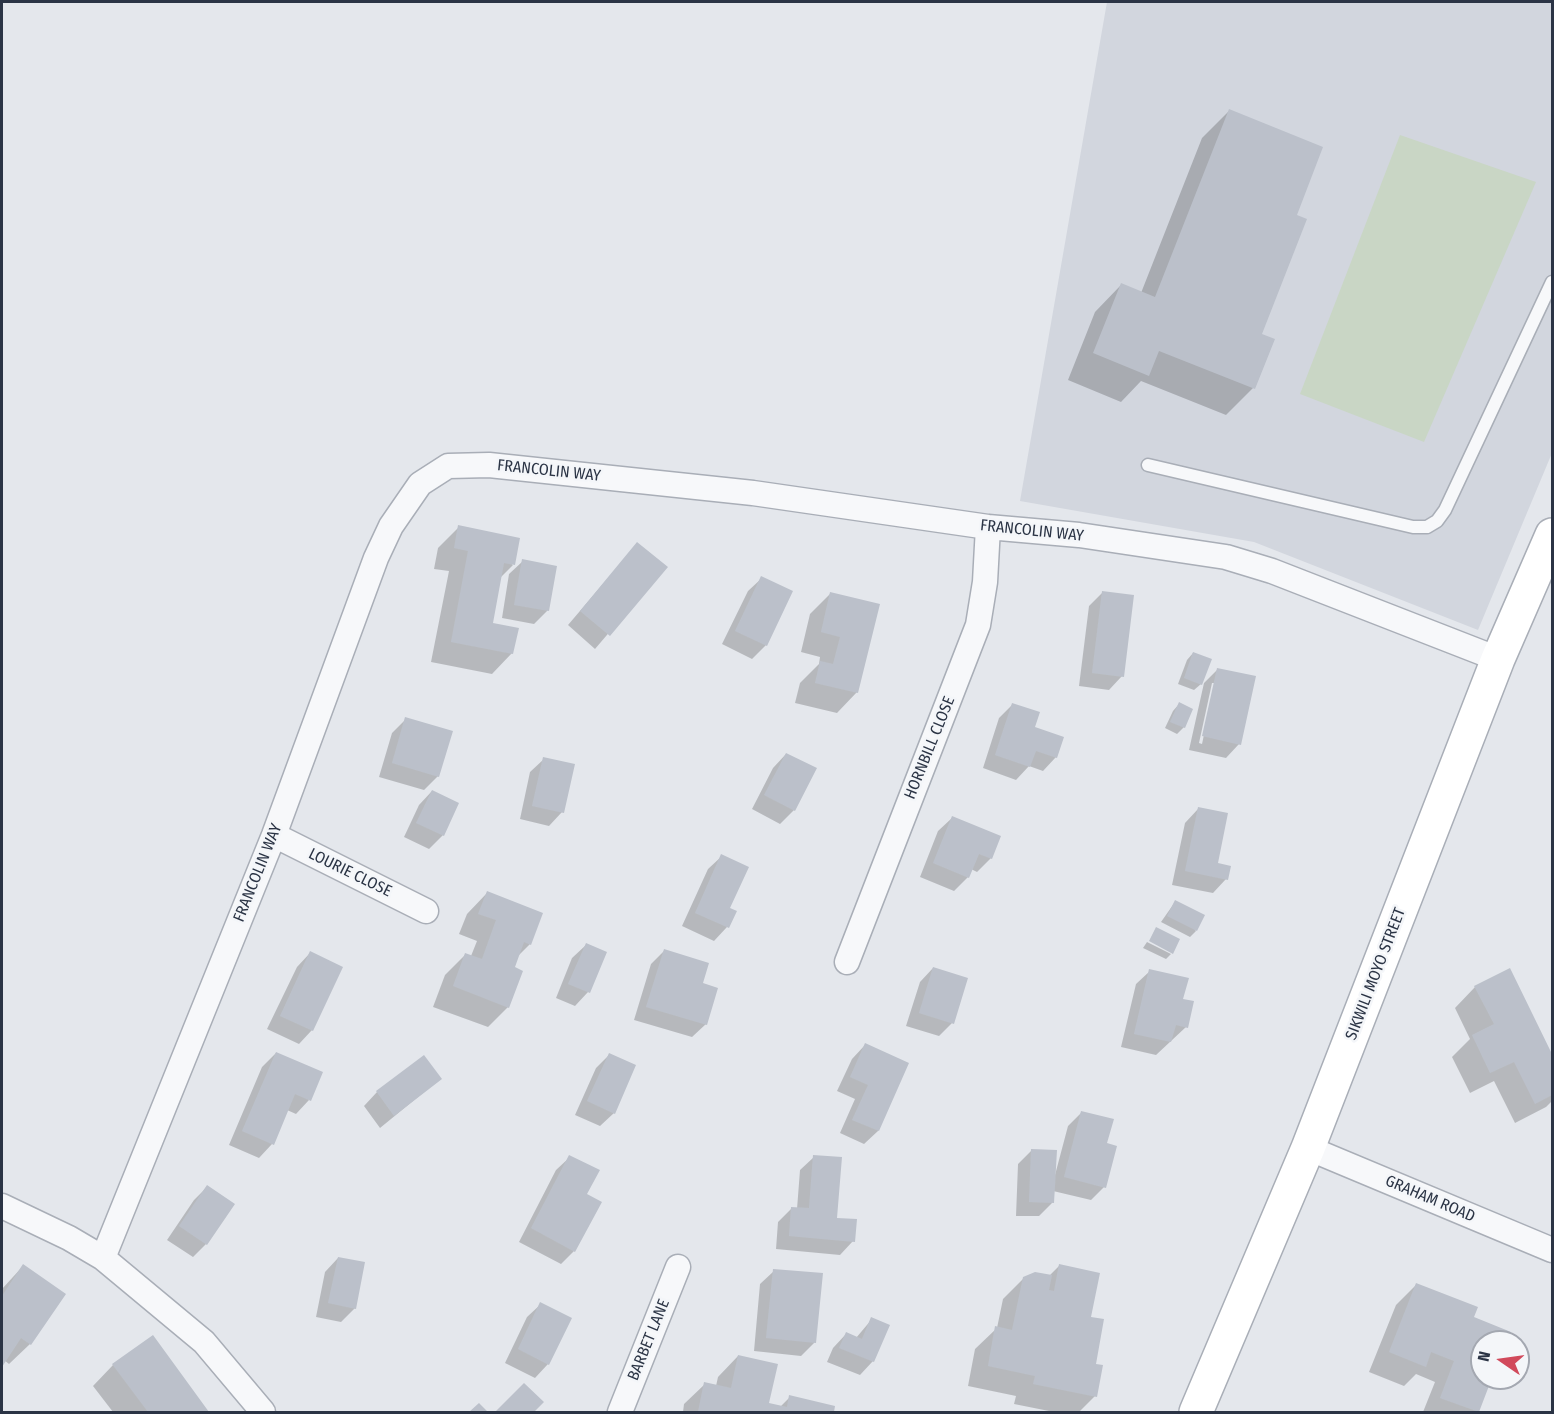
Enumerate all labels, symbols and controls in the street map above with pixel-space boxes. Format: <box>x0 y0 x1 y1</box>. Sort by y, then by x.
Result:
street label: FRANCOLIN WAY <box>496 456 602 486</box>
street label: FRANCOLIN WAY <box>979 516 1085 546</box>
street label: HORNBILL CLOSE <box>901 694 959 802</box>
street label: FRANCOLIN WAY <box>230 821 286 925</box>
street label: LOURIE CLOSE <box>305 845 395 901</box>
street label: SIKWILI MOYO STREET <box>1342 905 1410 1043</box>
street label: GRAHAM ROAD <box>1382 1171 1478 1227</box>
street label: BARBET LANE <box>624 1297 674 1383</box>
north arrow <box>1470 1330 1530 1390</box>
text: N <box>1474 1349 1494 1363</box>

